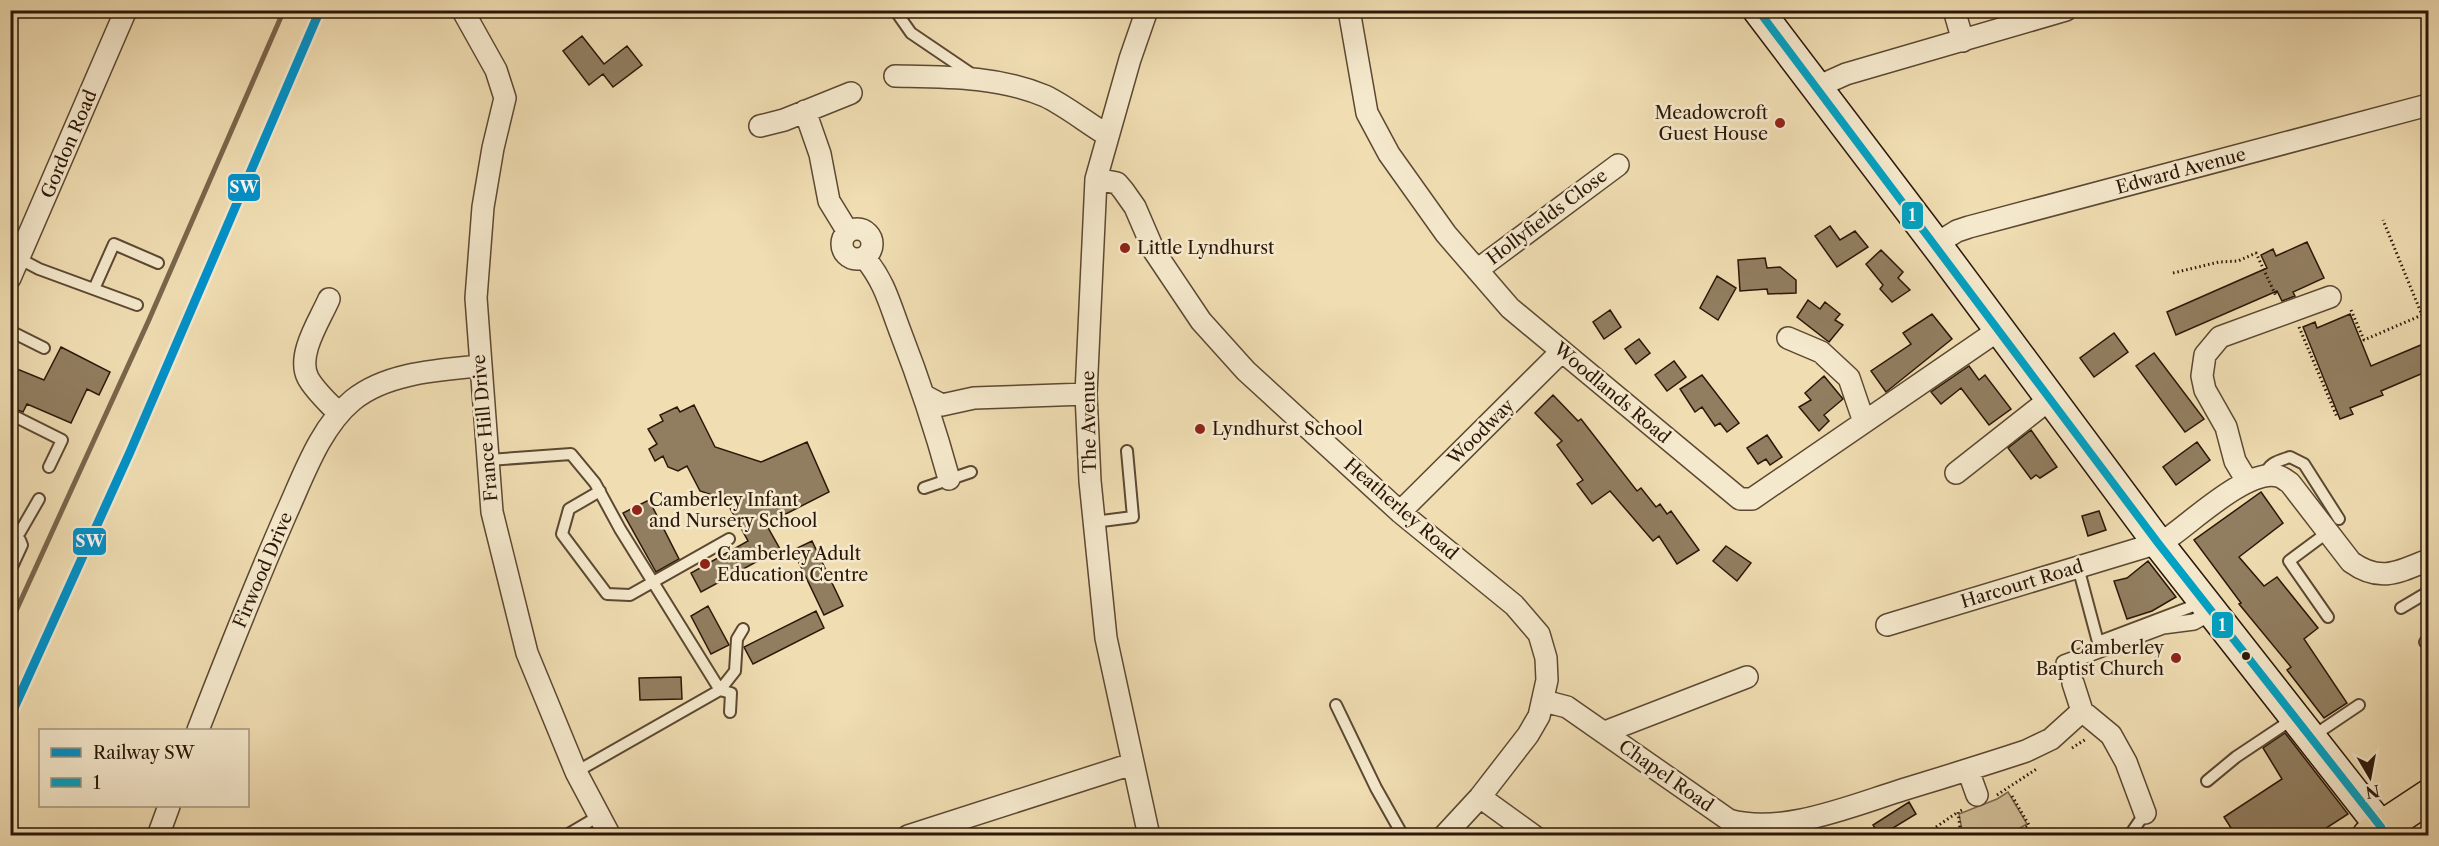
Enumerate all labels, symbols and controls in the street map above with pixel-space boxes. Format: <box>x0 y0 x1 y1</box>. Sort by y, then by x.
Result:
street label: Gordon Road <box>36 87 102 201</box>
place label: Meadowcroft Guest House <box>1655 102 1769 145</box>
marker: Meadowcroft Guest House <box>1773 116 1787 130</box>
street label: Edward Avenue <box>2114 143 2248 199</box>
street label: Hollyfields Close <box>1482 165 1612 269</box>
line badge: SW <box>227 173 261 202</box>
text: SW <box>229 177 260 197</box>
line badge: 1 <box>1901 201 1924 230</box>
text: 1 <box>1908 205 1916 225</box>
place label: Little Lyndhurst <box>1137 237 1275 259</box>
marker: Little Lyndhurst <box>1118 241 1132 255</box>
street label: Woodlands Road <box>1548 337 1675 448</box>
street label: France Hill Drive <box>468 354 502 502</box>
street label: The Avenue <box>1077 370 1101 474</box>
street label: Woodway <box>1443 394 1519 470</box>
place label: Lyndhurst School <box>1212 418 1363 440</box>
marker: Lyndhurst School <box>1193 422 1207 436</box>
street label: Heatherley Road <box>1340 454 1462 564</box>
place label: Camberley Infant and Nursery School <box>649 489 817 532</box>
marker: Camberley Infant and Nursery School <box>630 503 644 517</box>
street label: Firwood Drive <box>229 509 297 631</box>
line badge: SW <box>72 527 107 556</box>
text: SW <box>75 531 106 551</box>
place label: Camberley Adult Education Centre <box>717 543 868 586</box>
street label: Harcourt Road <box>1958 555 2086 613</box>
marker: Camberley Adult Education Centre <box>698 557 712 571</box>
line badge: 1 <box>2211 611 2234 639</box>
text: 1 <box>2218 615 2226 635</box>
place label: Camberley Baptist Church <box>2036 637 2165 680</box>
unlabelled marker <box>2240 650 2252 662</box>
marker: Camberley Baptist Church <box>2169 651 2183 665</box>
legend <box>39 729 249 807</box>
street label: Chapel Road <box>1614 735 1718 817</box>
text: Railway SW <box>93 742 196 764</box>
north arrow <box>2340 747 2400 807</box>
text: 1 <box>93 772 101 794</box>
text: N <box>2364 781 2381 803</box>

